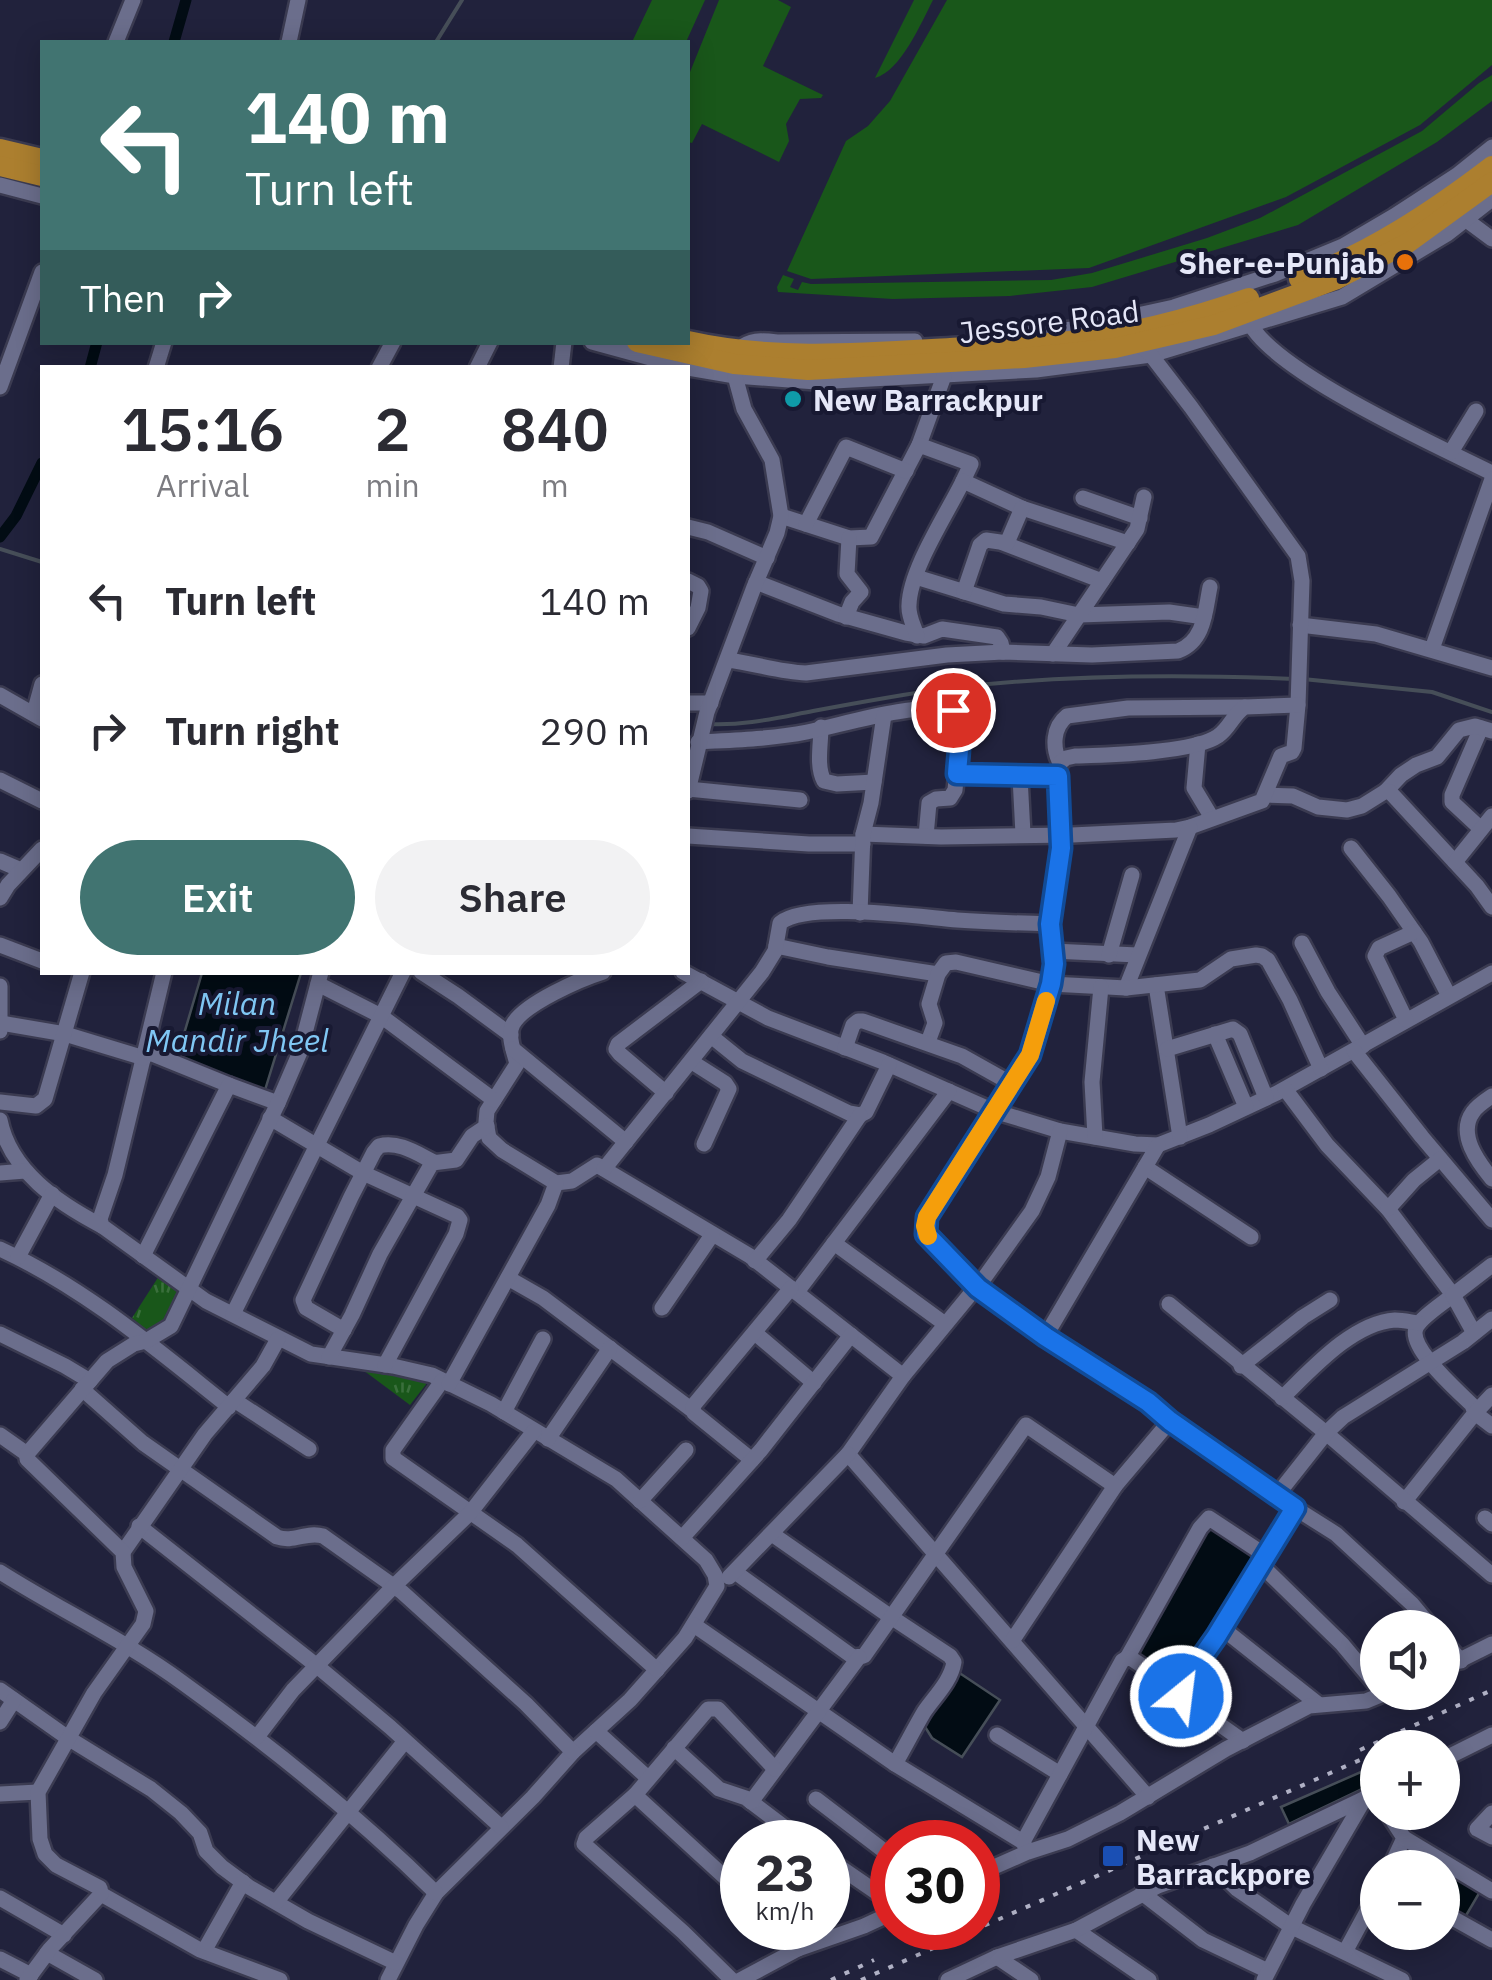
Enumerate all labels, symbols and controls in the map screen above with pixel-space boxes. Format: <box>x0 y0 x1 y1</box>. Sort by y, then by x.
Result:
text: 140 m <box>245 71 450 162</box>
icon: left <box>80 80 210 210</box>
text: Turn left <box>245 159 414 217</box>
place label: Sher-e-Punjab <box>1178 243 1385 282</box>
marker: Sher-e-Punjab <box>1394 251 1416 273</box>
icon: right <box>186 270 241 325</box>
text: Then <box>80 273 166 322</box>
street label: Jessore Road <box>957 291 1141 351</box>
place label: New Barrackpur <box>813 380 1043 419</box>
marker: New Barrackpur <box>782 388 804 410</box>
text: 15:16 <box>121 389 284 468</box>
text: 2 <box>375 389 411 468</box>
text: 840 <box>501 389 609 468</box>
text: Arrival <box>156 464 249 506</box>
text: min <box>365 464 420 506</box>
text: m <box>541 464 569 506</box>
icon: left <box>80 573 135 628</box>
text: Turn left <box>165 576 316 625</box>
text: 140 m <box>539 576 650 625</box>
pin <box>911 668 996 753</box>
icon: arrive <box>926 683 981 738</box>
icon: right <box>80 703 135 758</box>
text: Turn right <box>165 706 340 755</box>
text: 290 m <box>539 706 650 755</box>
button: Exit <box>80 840 355 955</box>
button: Share <box>375 840 650 955</box>
water label: Milan Mandir Jheel <box>145 982 329 1061</box>
map controls <box>1360 1610 1460 1950</box>
button: sound <box>1360 1610 1460 1710</box>
position arrow <box>1129 1644 1233 1748</box>
button: + <box>1360 1730 1460 1830</box>
speed limit sign: 30 <box>870 1820 1000 1950</box>
place label: New Barrackpore <box>1136 1820 1311 1893</box>
text: 23 <box>755 1840 815 1905</box>
marker: New Barrackpore <box>1100 1843 1126 1869</box>
button: − <box>1360 1850 1460 1950</box>
text: km/h <box>756 1894 814 1927</box>

